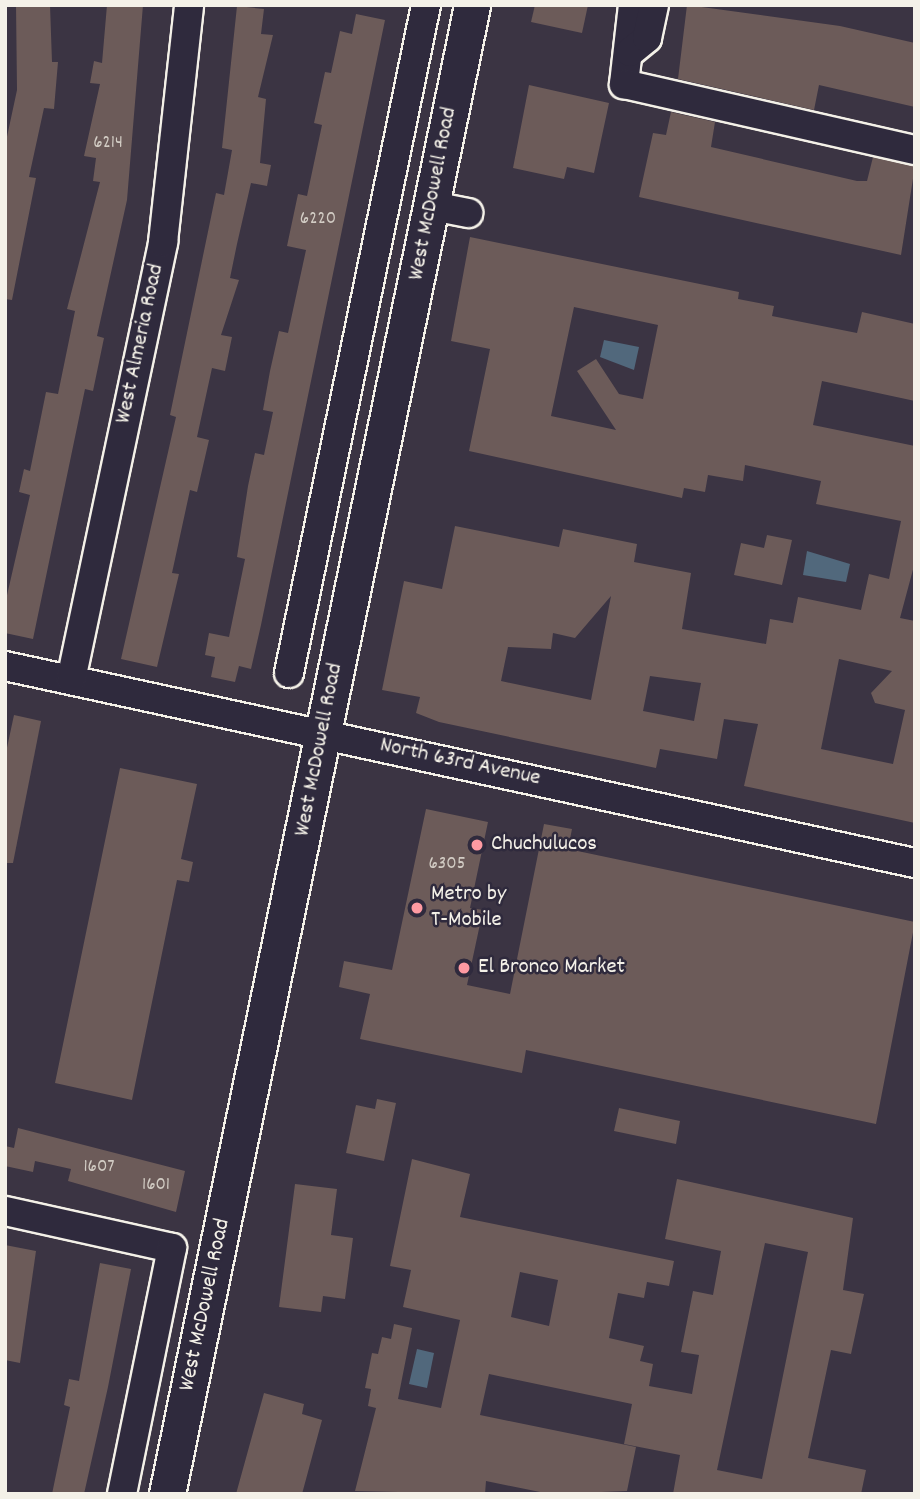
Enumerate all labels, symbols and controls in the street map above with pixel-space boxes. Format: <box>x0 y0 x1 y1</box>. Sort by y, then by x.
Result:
street label: West McDowell Road <box>404 105 464 283</box>
house number: 6214 <box>93 133 123 155</box>
house number: 6220 <box>300 209 336 231</box>
street label: West Almeria Road <box>111 262 171 426</box>
street label: West McDowell Road <box>290 661 350 839</box>
street label: North 63rd Avenue <box>377 733 543 793</box>
place label: Chuchulucos <box>491 831 597 859</box>
marker: Chuchulucos <box>469 837 485 853</box>
house number: 6305 <box>429 854 465 876</box>
place label: Metro by T-Mobile <box>431 881 506 935</box>
marker: Metro by T-Mobile <box>409 900 425 916</box>
place label: El Bronco Market <box>478 954 625 982</box>
marker: El Bronco Market <box>456 960 472 976</box>
house number: 1607 <box>83 1157 115 1179</box>
house number: 1601 <box>142 1175 170 1197</box>
street label: West McDowell Road <box>174 1216 238 1394</box>

